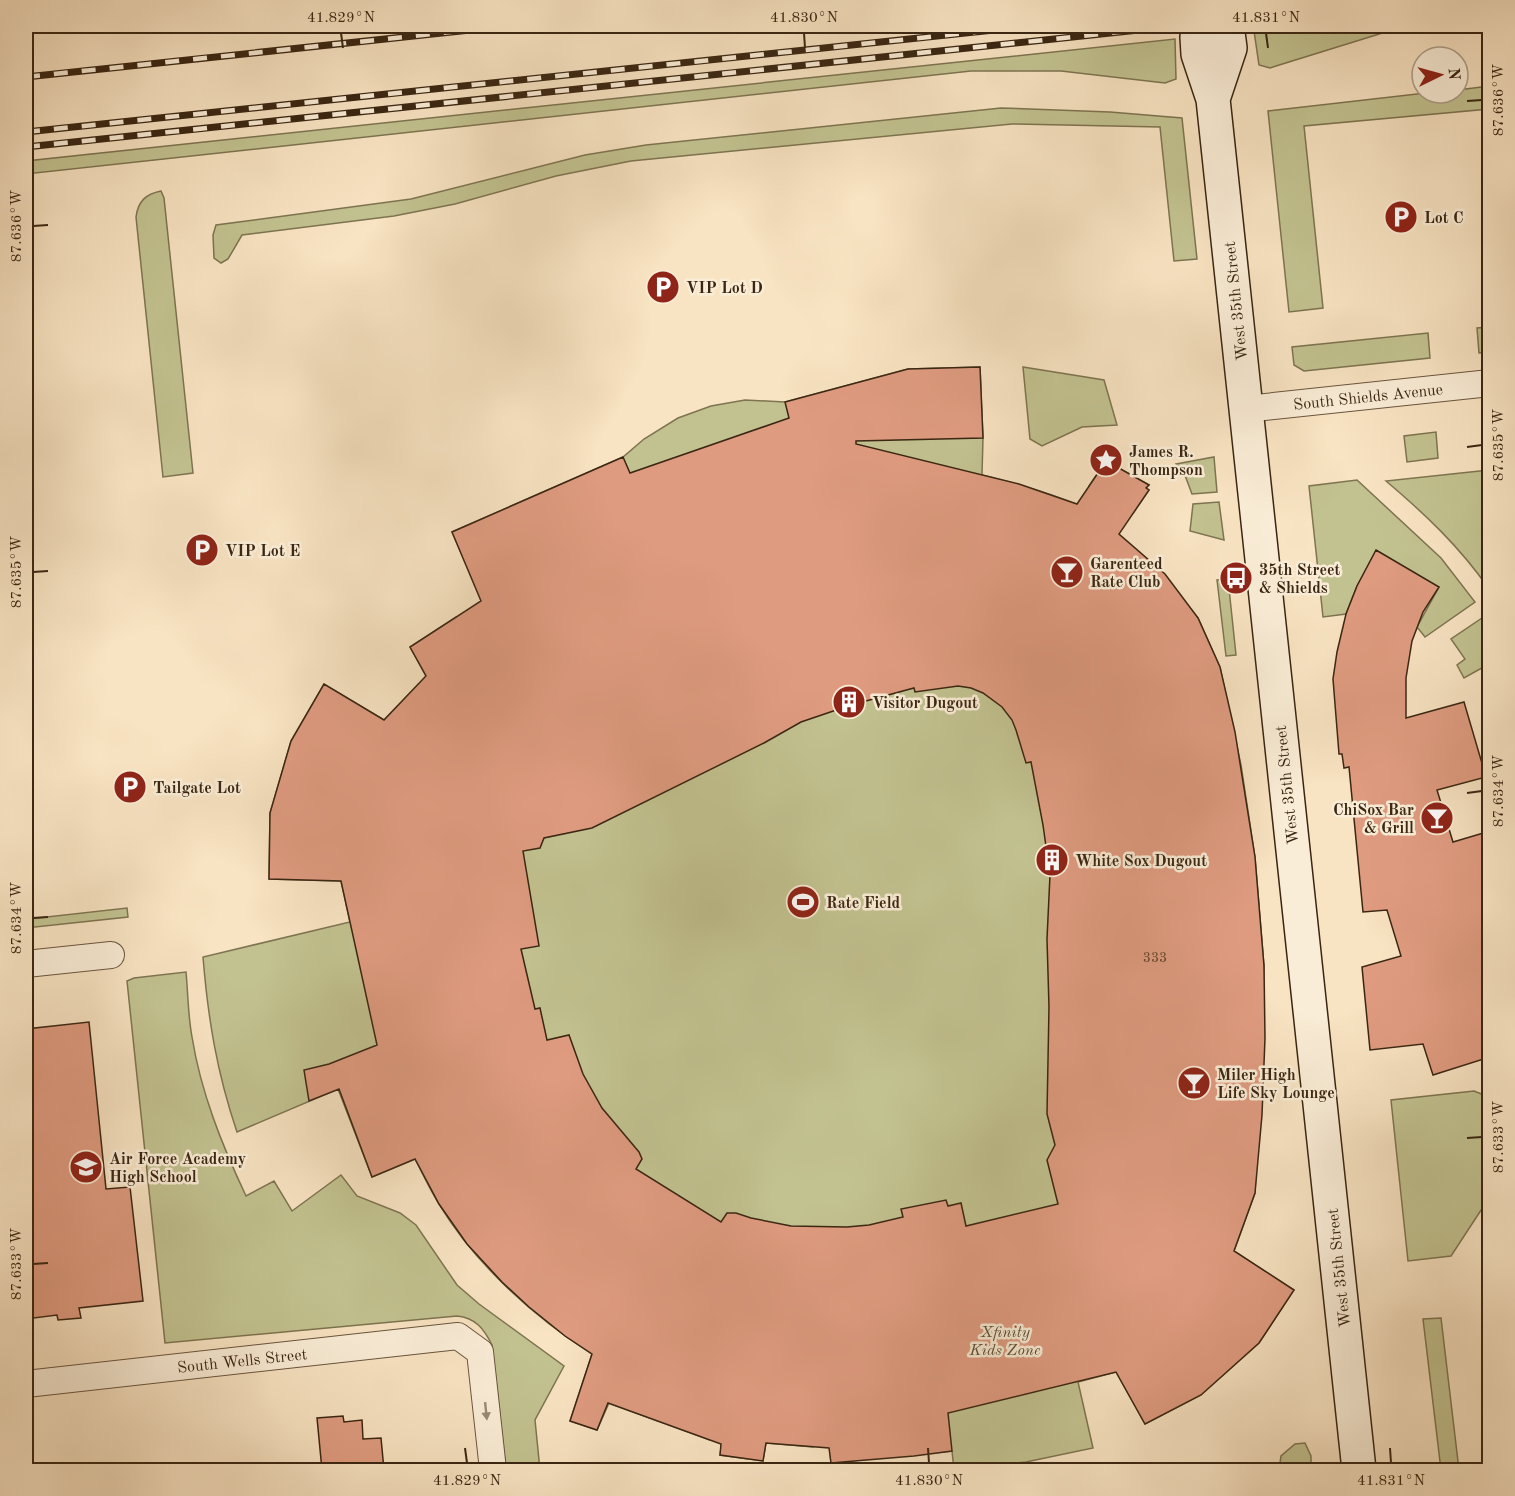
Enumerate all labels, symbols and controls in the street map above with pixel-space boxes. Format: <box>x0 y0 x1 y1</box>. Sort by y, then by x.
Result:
text: 41.829°N <box>307 11 375 26</box>
text: 41.830°N <box>770 11 838 26</box>
text: 41.831°N <box>1232 11 1300 26</box>
north arrow <box>1410 45 1470 105</box>
text: 87.636°W <box>1492 64 1507 136</box>
text: N <box>1444 67 1462 81</box>
text: 87.636°W <box>10 190 25 262</box>
parking icon: Lot C <box>1383 199 1419 235</box>
place label: Lot C <box>1424 211 1464 227</box>
street label: West 35th Street <box>1223 240 1251 361</box>
parking icon: VIP Lot D <box>645 269 681 305</box>
place label: VIP Lot D <box>686 281 763 297</box>
street label: South Shields Avenue <box>1293 382 1444 414</box>
text: 87.635°W <box>1492 409 1507 481</box>
place icon: James R. Thompson <box>1088 442 1124 478</box>
place label: James R. Thompson <box>1129 445 1203 479</box>
parking icon: VIP Lot E <box>184 532 220 568</box>
text: 87.635°W <box>10 536 25 608</box>
place label: VIP Lot E <box>225 544 300 560</box>
bar icon: Garenteed Rate Club <box>1049 554 1085 590</box>
place label: Garenteed Rate Club <box>1090 557 1163 591</box>
bus stop icon: 35th Street & Shields <box>1218 560 1254 596</box>
place label: 35th Street & Shields <box>1259 563 1341 597</box>
building icon: Visitor Dugout <box>831 684 867 720</box>
place label: Visitor Dugout <box>872 696 978 712</box>
street label: West 35th Street <box>1274 724 1302 845</box>
text: 87.634°W <box>1492 755 1507 827</box>
parking icon: Tailgate Lot <box>112 769 148 805</box>
place label: Tailgate Lot <box>153 781 241 797</box>
bar icon: ChiSox Bar & Grill <box>1419 800 1455 836</box>
place label: ChiSox Bar & Grill <box>1333 803 1414 837</box>
building icon: White Sox Dugout <box>1034 842 1070 878</box>
place label: White Sox Dugout <box>1075 854 1207 870</box>
text: 87.634°W <box>10 882 25 954</box>
sports icon: Rate Field <box>785 884 821 920</box>
place label: Rate Field <box>826 896 901 912</box>
house number: 333 <box>1143 951 1167 965</box>
bar icon: Miler High Life Sky Lounge <box>1176 1065 1212 1101</box>
place label: Miler High Life Sky Lounge <box>1217 1068 1335 1102</box>
text: 87.633°W <box>1492 1101 1507 1173</box>
school or university icon: Air Force Academy High School <box>68 1149 104 1185</box>
place label: Air Force Academy High School <box>109 1152 246 1186</box>
street label: West 35th Street <box>1326 1207 1354 1328</box>
text: 87.633°W <box>10 1228 25 1300</box>
park label: Xfinity Kids Zone <box>968 1325 1041 1359</box>
street label: South Wells Street <box>176 1347 308 1377</box>
one-way arrow <box>481 1401 491 1420</box>
text: 41.829°N <box>433 1474 501 1489</box>
text: 41.830°N <box>895 1474 963 1489</box>
text: 41.831°N <box>1357 1474 1425 1489</box>

